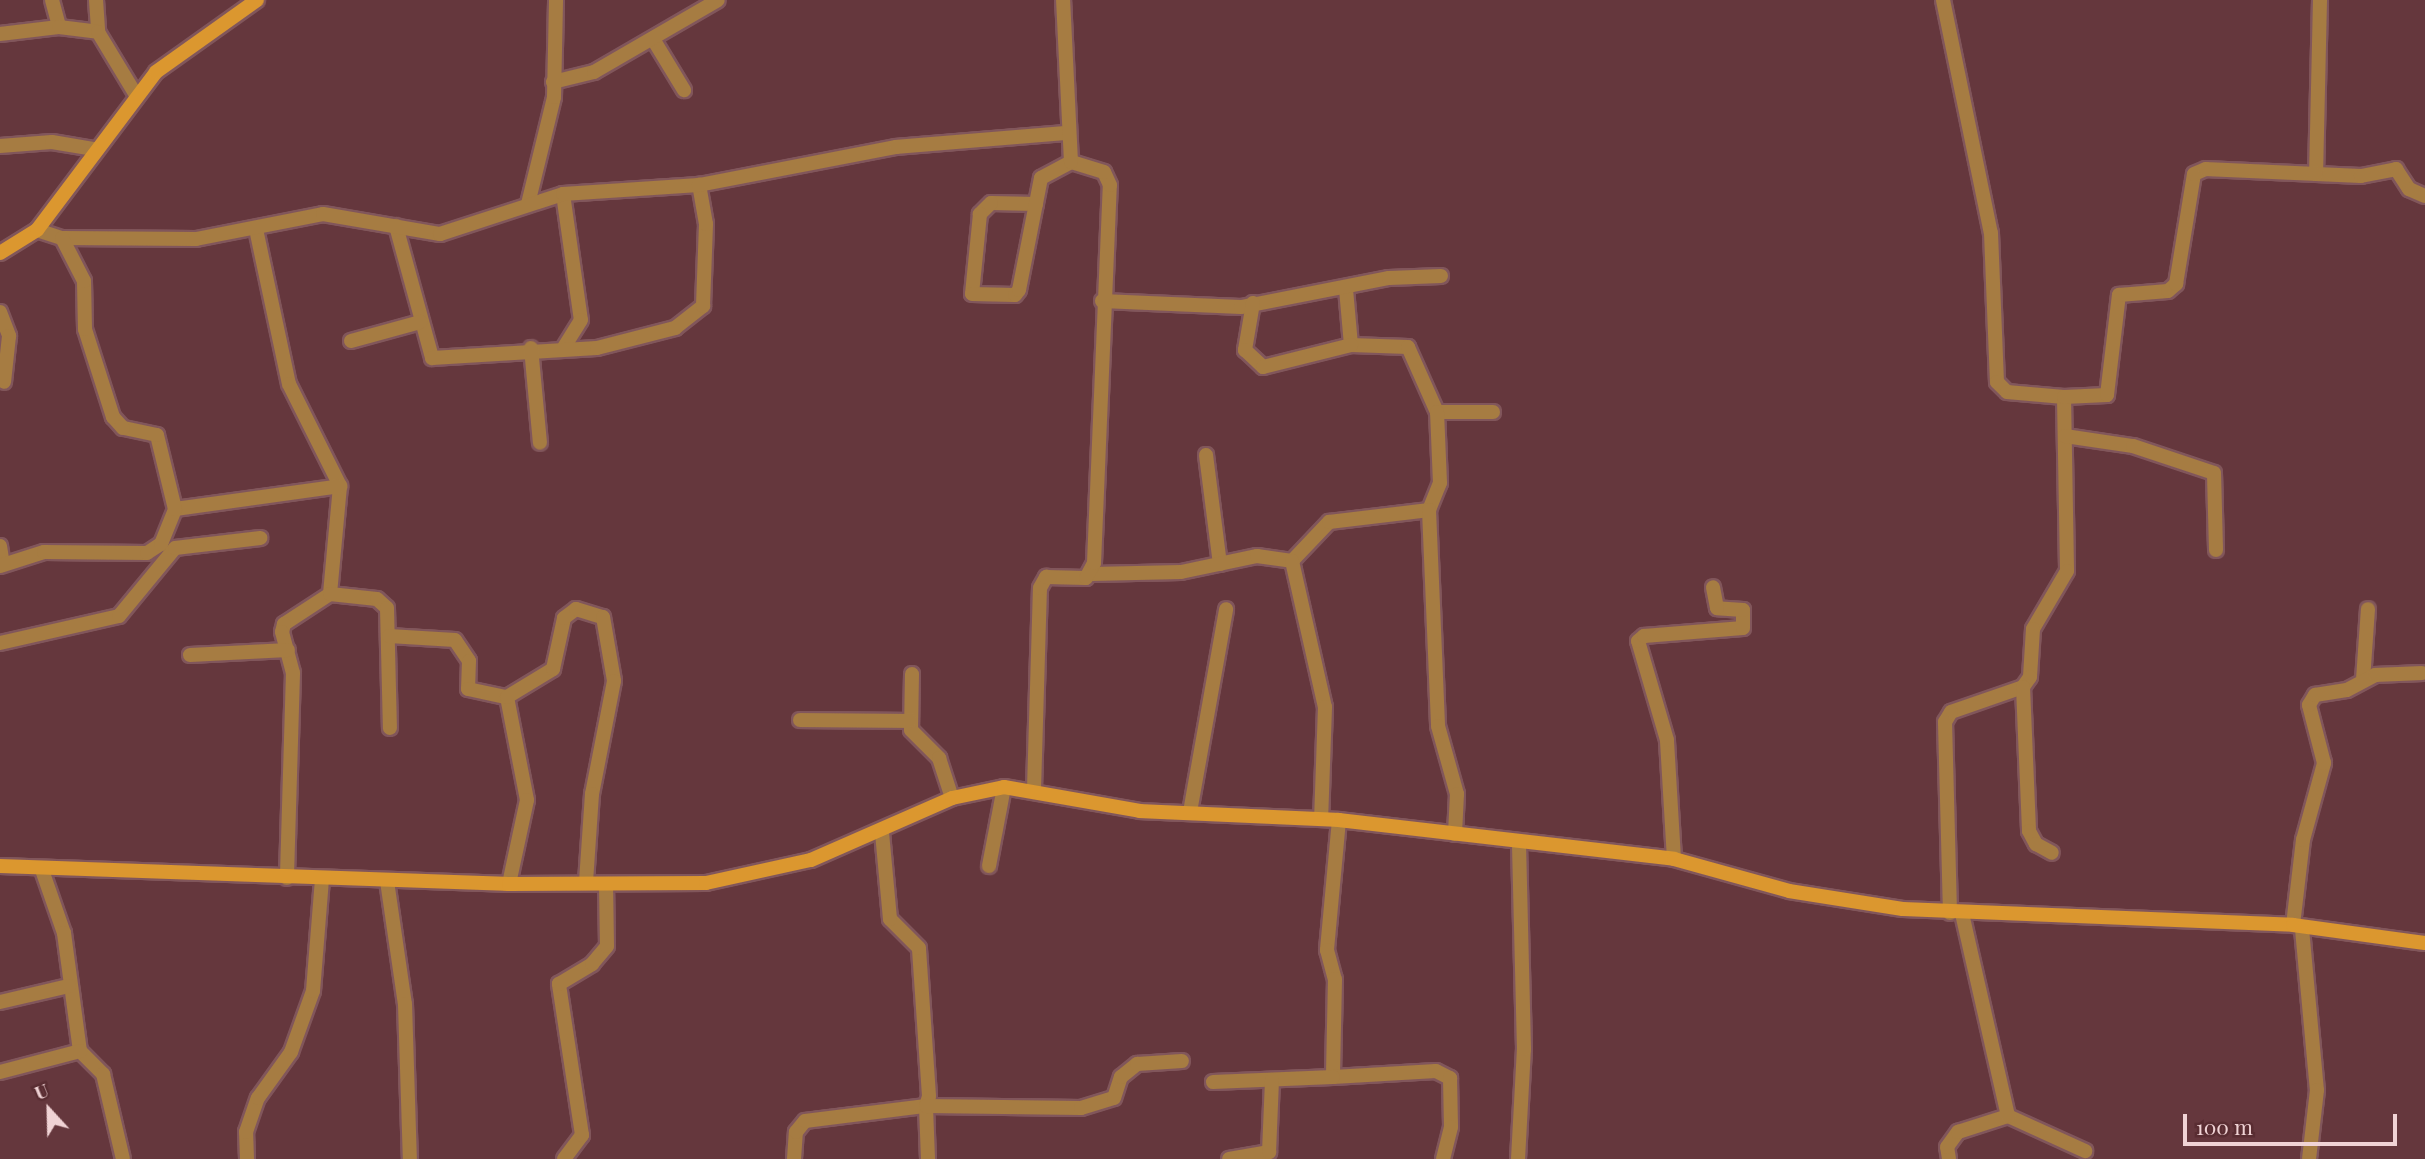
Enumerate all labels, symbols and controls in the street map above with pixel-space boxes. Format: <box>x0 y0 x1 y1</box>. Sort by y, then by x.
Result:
north arrow <box>14 1075 84 1145</box>
text: U <box>30 1076 52 1105</box>
scale bar <box>2187 1100 2400 1144</box>
text: 100 m <box>2196 1112 2253 1140</box>

